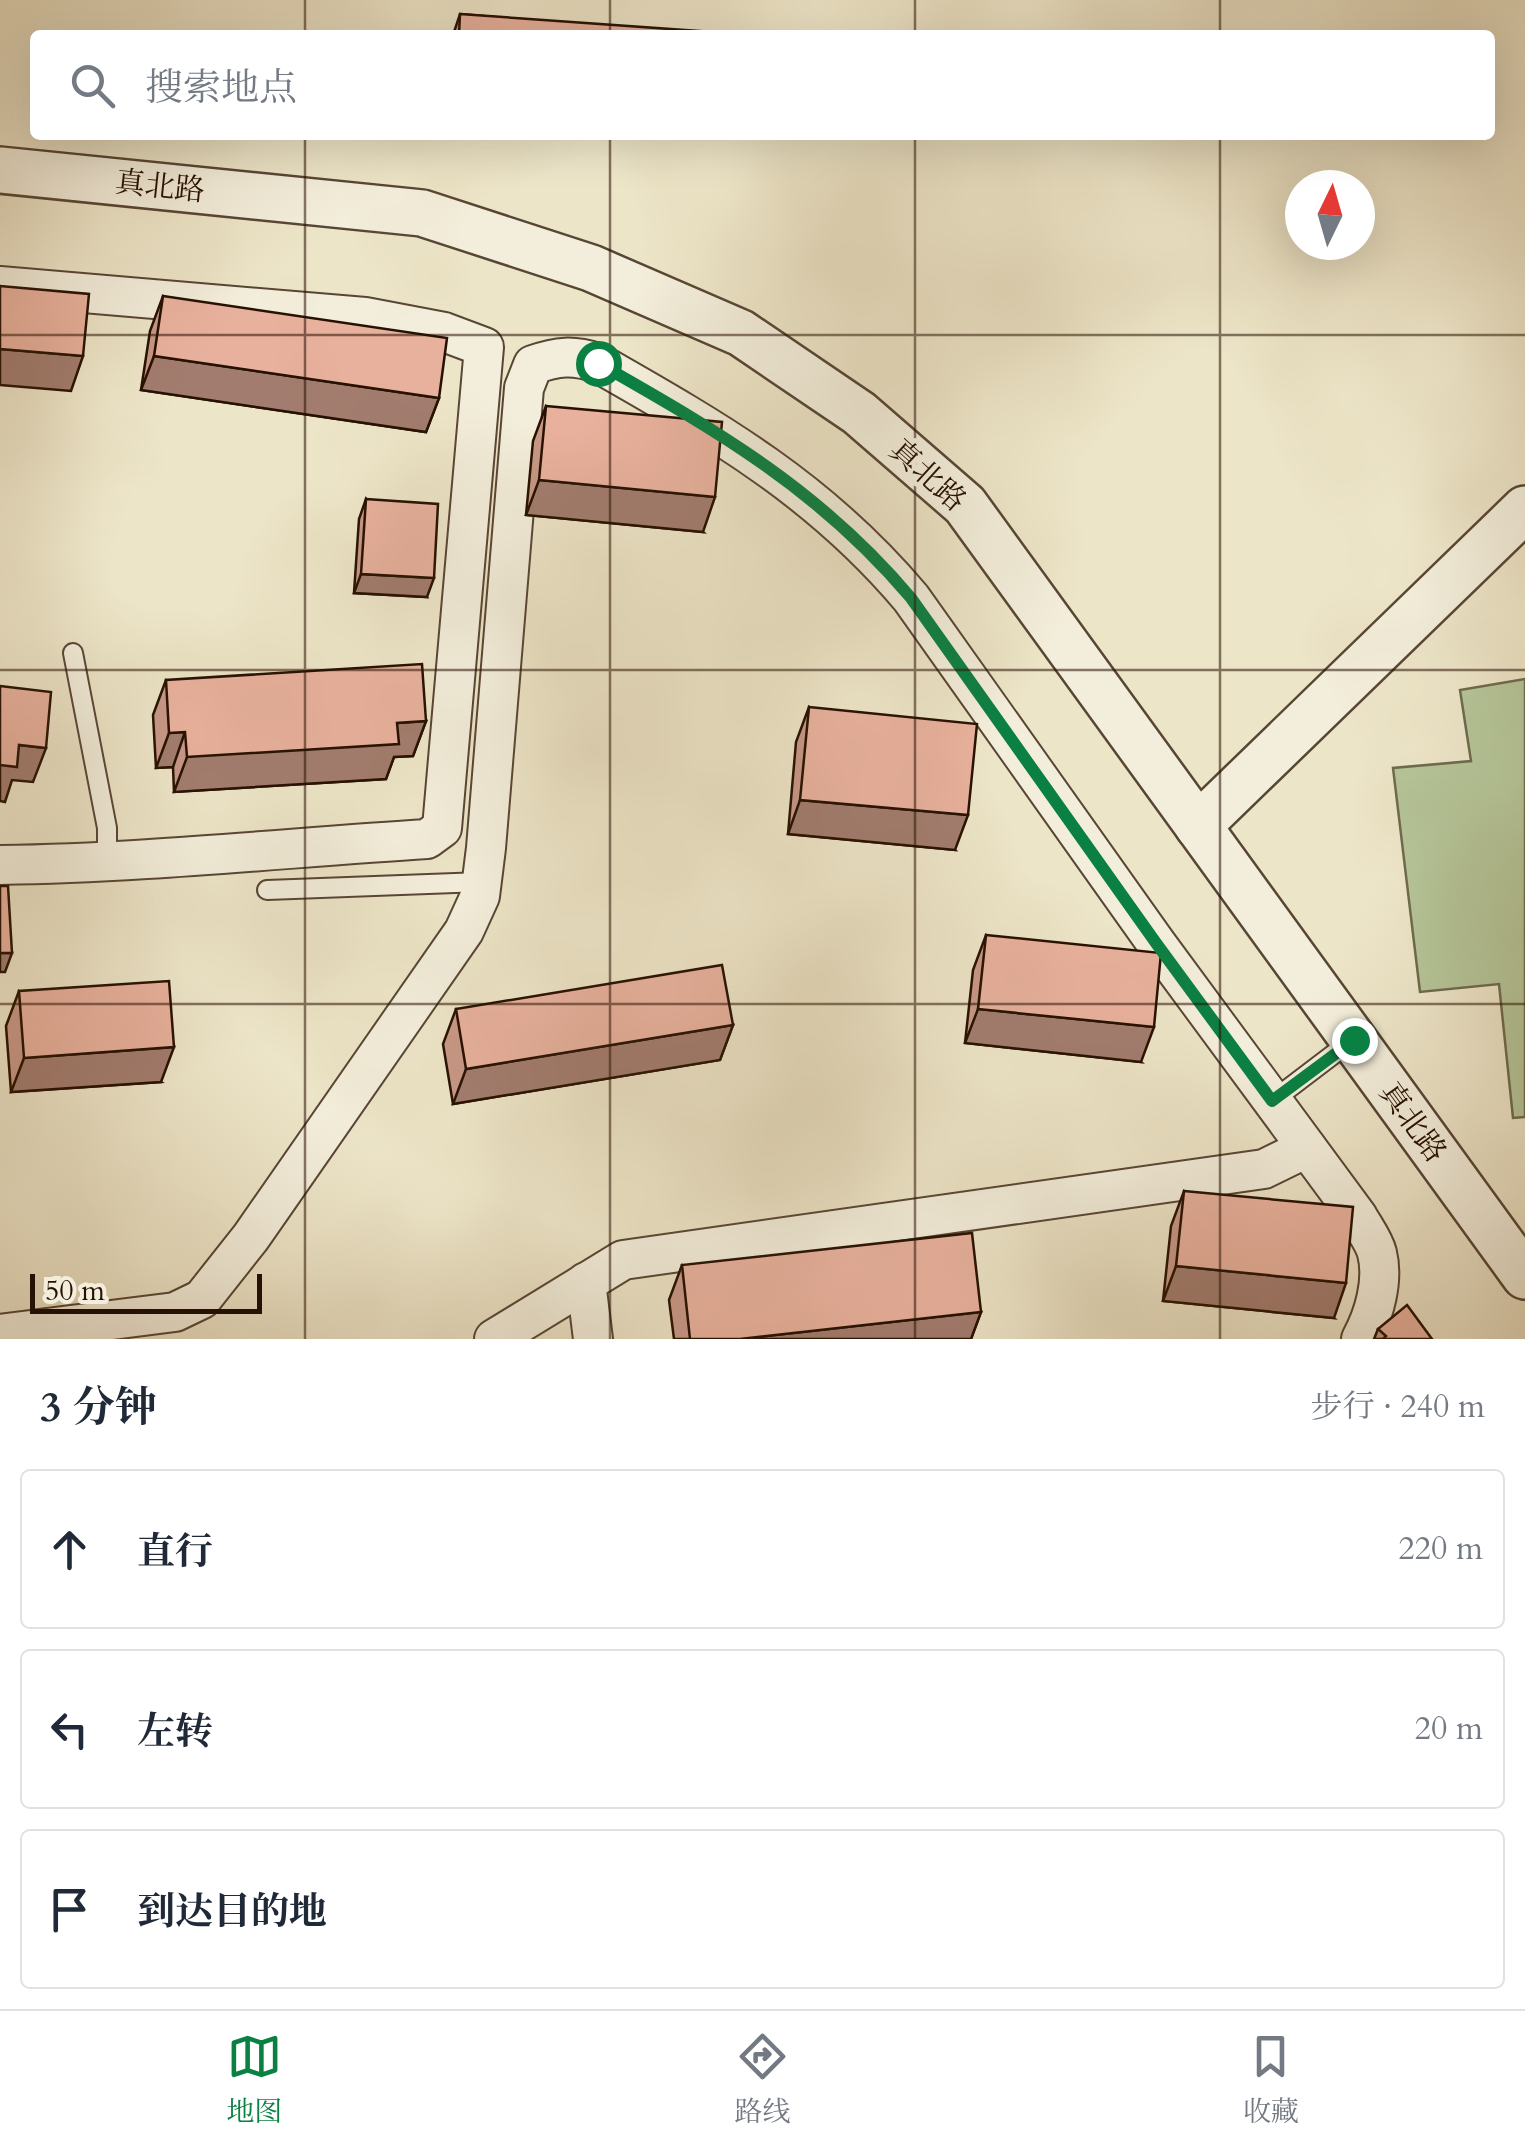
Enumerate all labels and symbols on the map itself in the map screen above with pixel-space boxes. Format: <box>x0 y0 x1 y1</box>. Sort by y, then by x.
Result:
street label: 真北路 <box>113 161 207 212</box>
north arrow <box>1285 170 1375 260</box>
route start <box>576 341 622 387</box>
street label: 真北路 <box>881 430 975 521</box>
route end <box>1332 1018 1378 1064</box>
street label: 真北路 <box>1370 1074 1456 1171</box>
scale bar <box>30 1269 262 1314</box>

